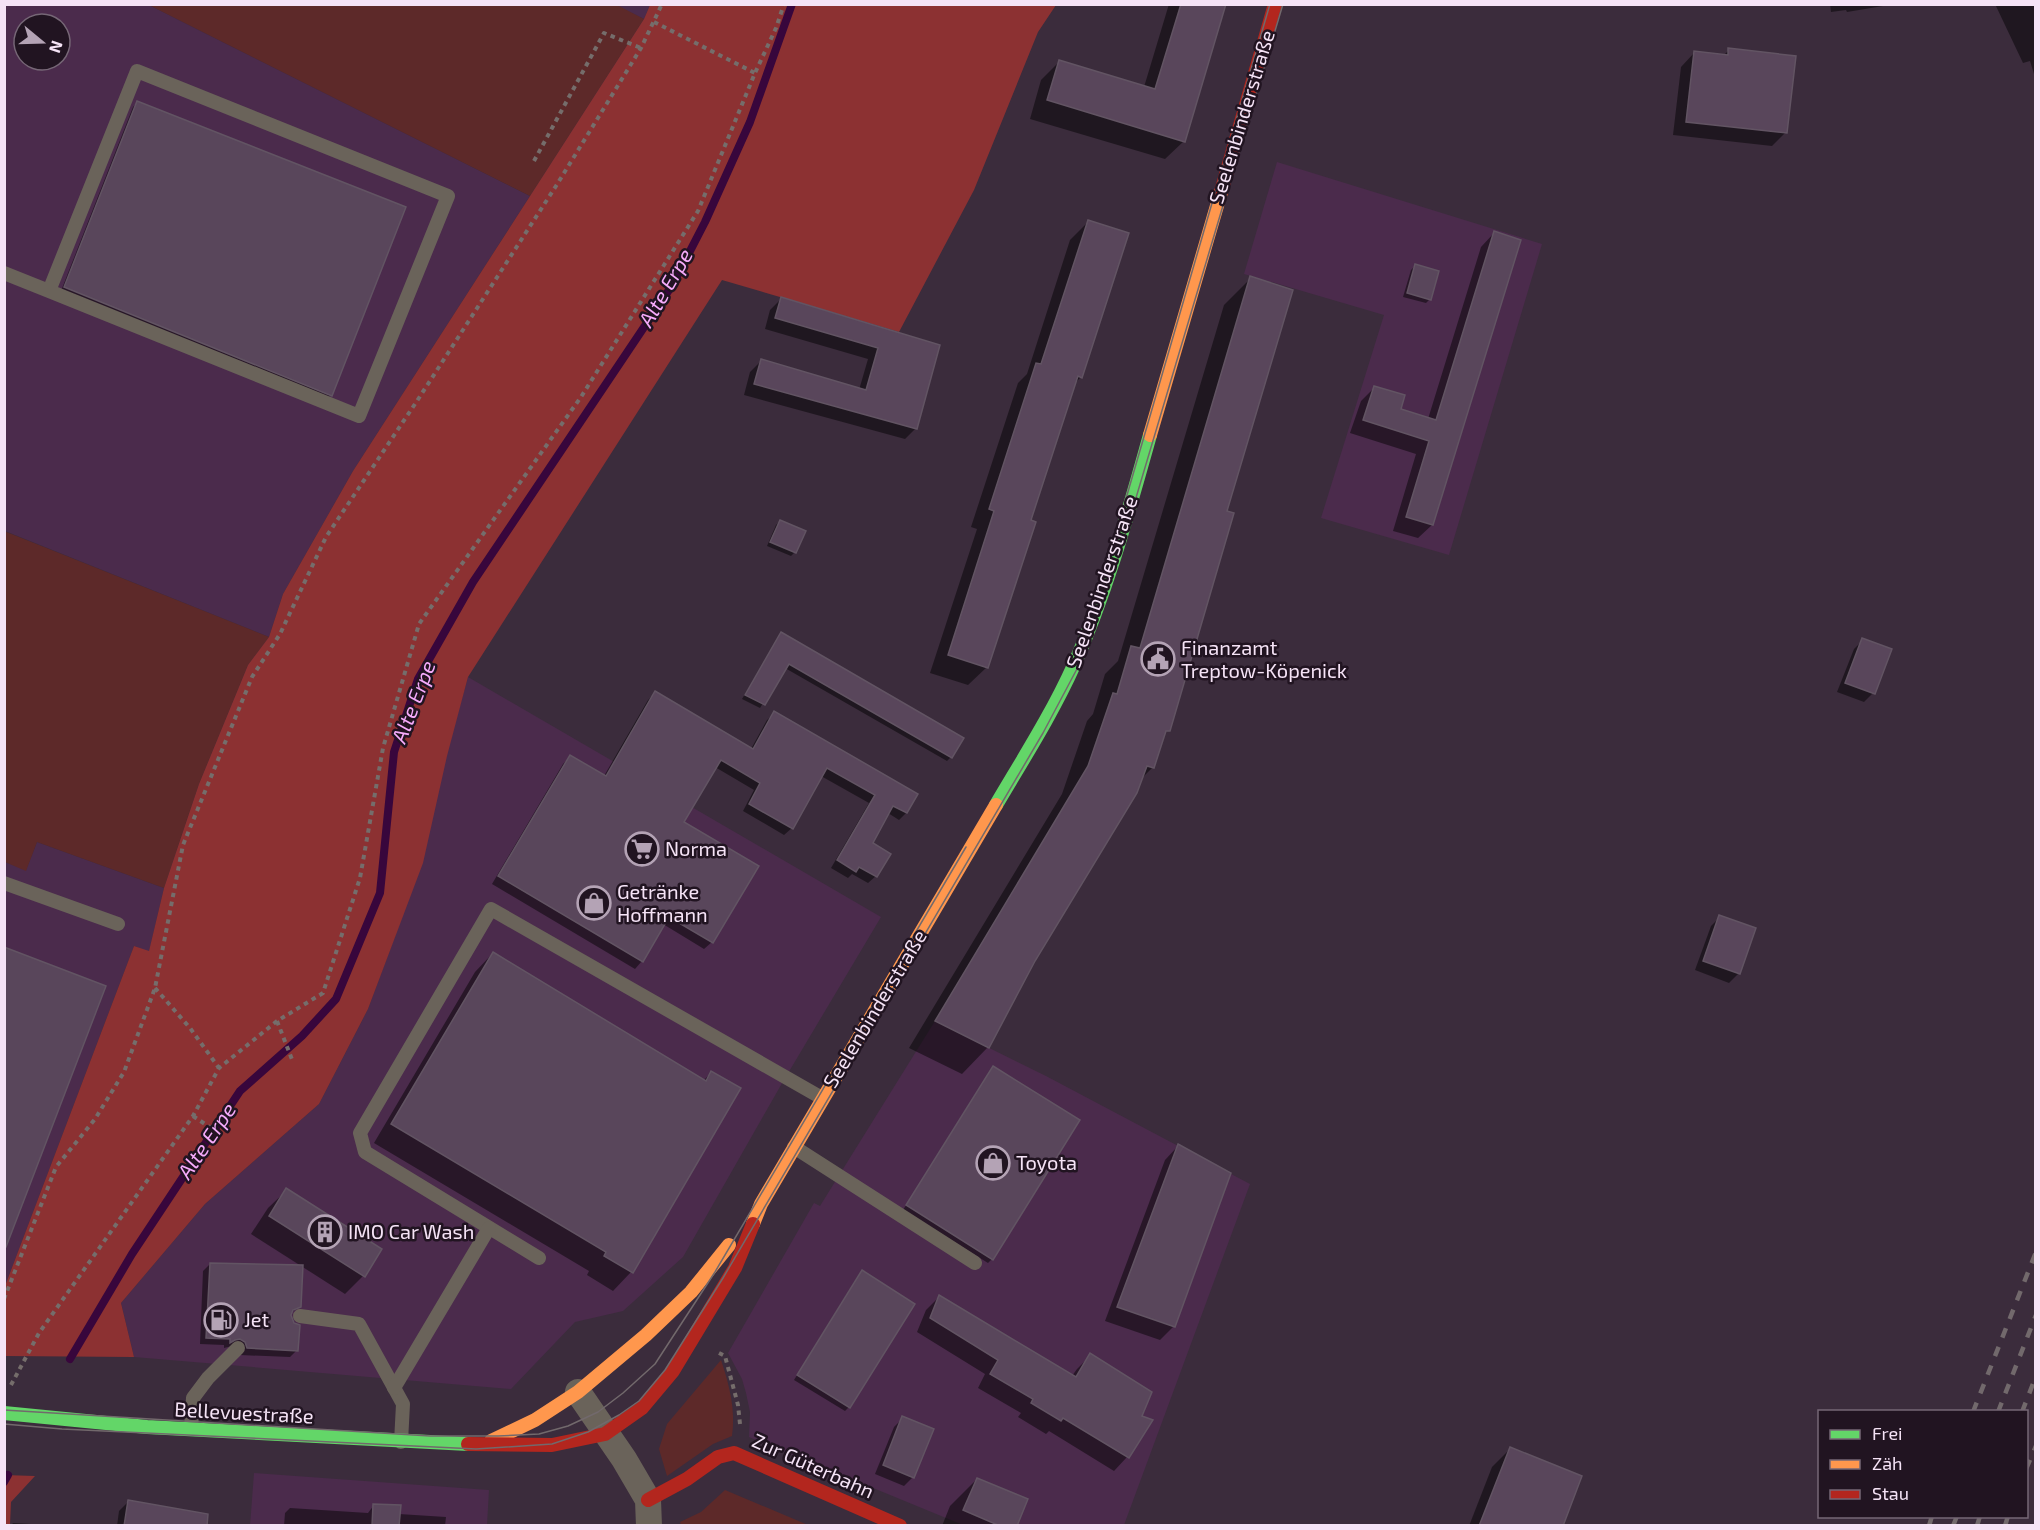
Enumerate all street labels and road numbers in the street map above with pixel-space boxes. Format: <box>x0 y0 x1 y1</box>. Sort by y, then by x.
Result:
street label: Seelenbinderstraße <box>1203 27 1279 206</box>
street label: Seelenbinderstraße <box>1060 493 1142 671</box>
street label: Seelenbinderstraße <box>817 925 931 1092</box>
street label: Bellevuestraße <box>174 1396 314 1428</box>
street label: Zur Güterbahn <box>749 1428 878 1503</box>

